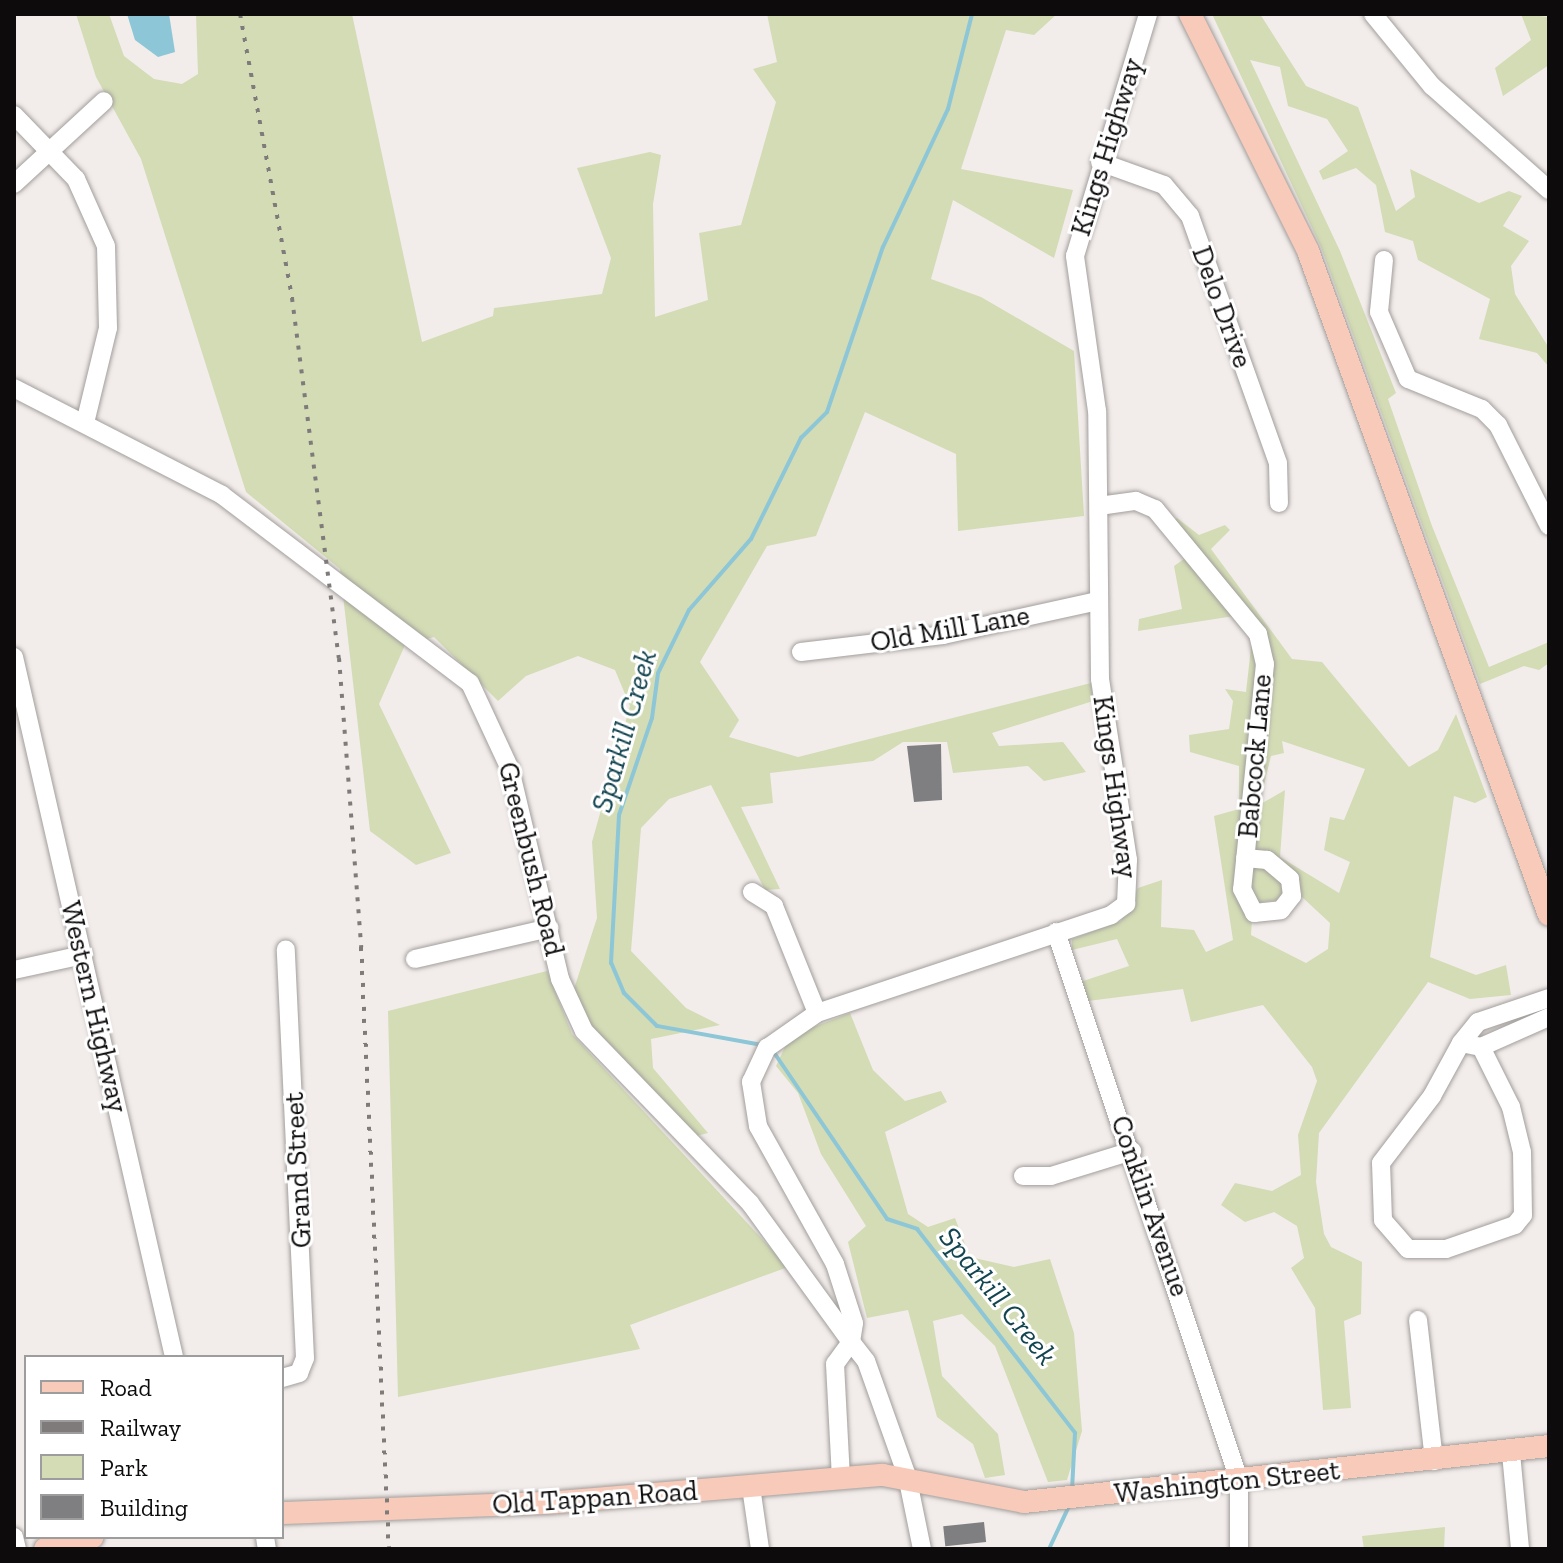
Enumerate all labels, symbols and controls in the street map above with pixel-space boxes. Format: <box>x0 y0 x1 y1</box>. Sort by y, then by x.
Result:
street label: Kings Highway <box>1064 54 1150 240</box>
street label: Delo Drive <box>1184 242 1260 372</box>
street label: Old Mill Lane <box>868 598 1032 660</box>
water label: Sparkill Creek <box>584 646 664 816</box>
street label: Babcock Lane <box>1231 673 1279 839</box>
street label: Kings Highway <box>1086 694 1144 880</box>
street label: Greenbush Road <box>491 759 571 959</box>
street label: Western Highway <box>53 898 135 1116</box>
street label: Grand Street <box>277 1091 319 1249</box>
street label: Conklin Avenue <box>1103 1111 1197 1301</box>
water label: Sparkill Creek <box>931 1220 1065 1372</box>
legend <box>24 1355 284 1539</box>
text: Road <box>100 1373 152 1402</box>
text: Railway <box>100 1413 181 1442</box>
text: Park <box>100 1453 148 1482</box>
street label: Washington Street <box>1113 1453 1341 1511</box>
street label: Old Tappan Road <box>491 1474 699 1522</box>
text: Building <box>100 1493 188 1522</box>

